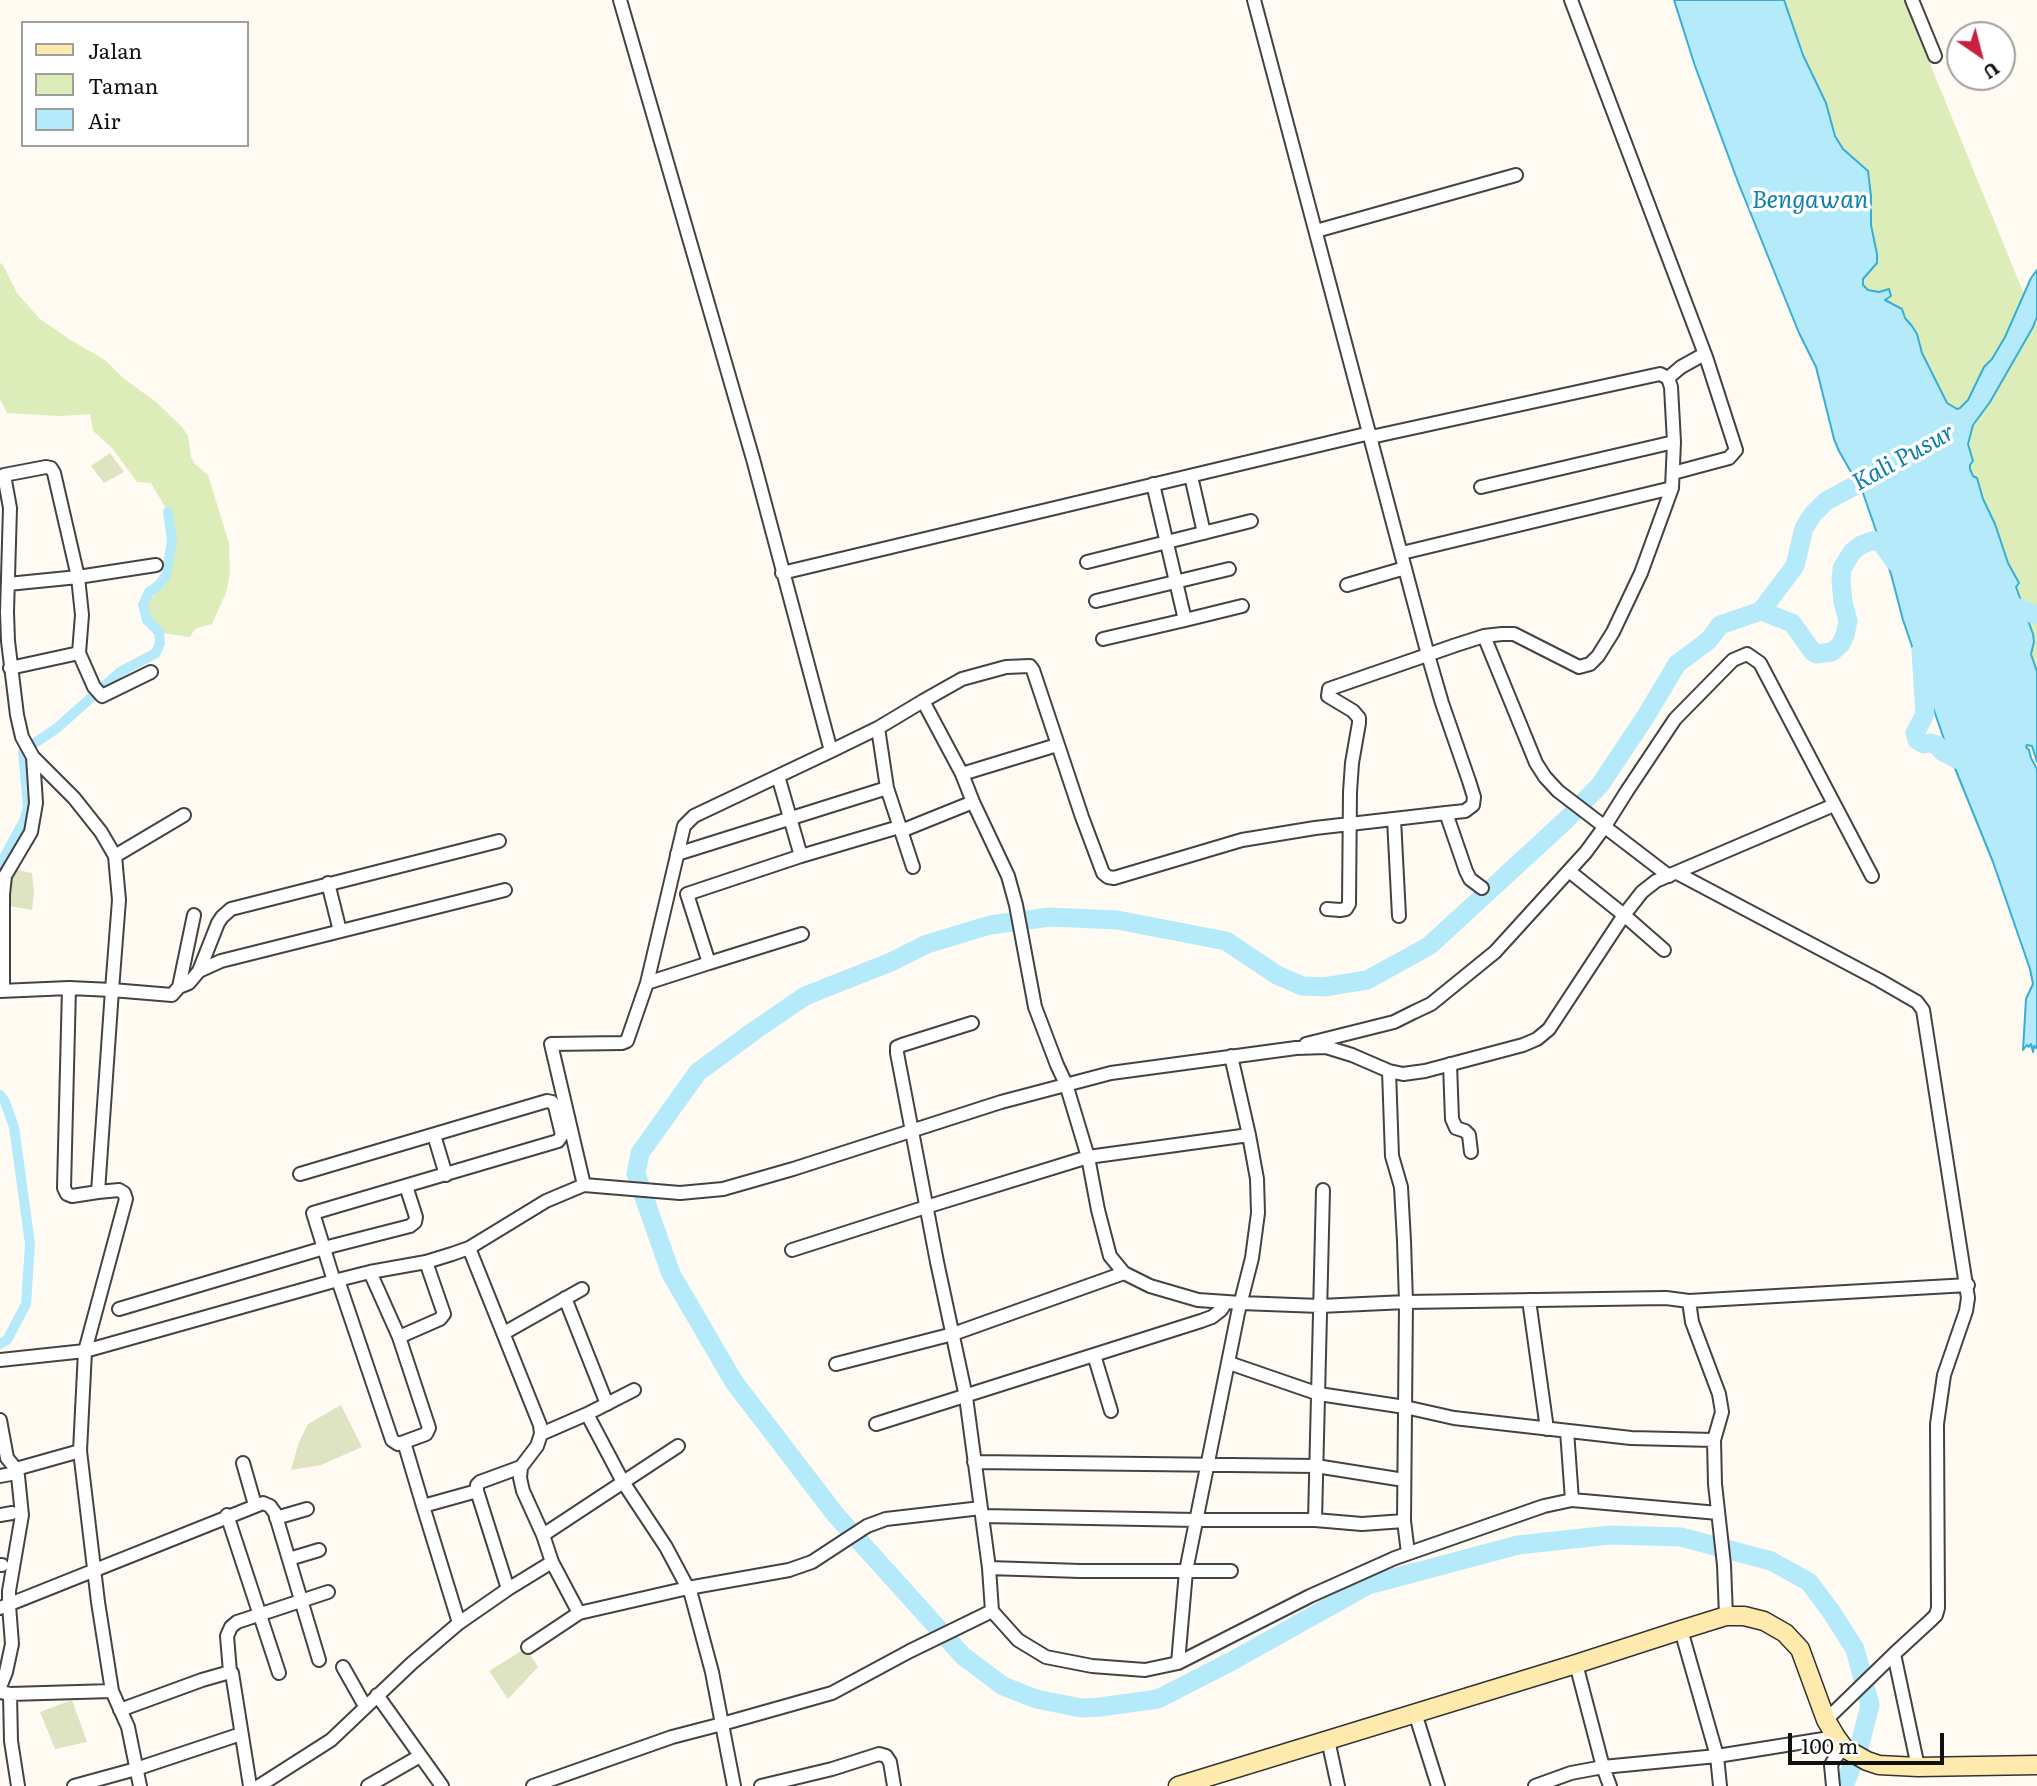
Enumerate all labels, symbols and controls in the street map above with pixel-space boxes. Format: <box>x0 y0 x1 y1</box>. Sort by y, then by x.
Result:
legend <box>21 21 248 147</box>
north arrow <box>1946 21 2016 91</box>
text: Jalan <box>88 34 142 65</box>
text: U <box>1978 56 2006 87</box>
text: Taman <box>88 69 159 100</box>
text: Air <box>88 104 120 135</box>
water label: Bengawan <box>1752 187 1868 215</box>
water label: Kali Pusur <box>1848 418 1960 498</box>
scale bar <box>1792 1720 1948 1764</box>
text: 100 m <box>1801 1729 1858 1760</box>

